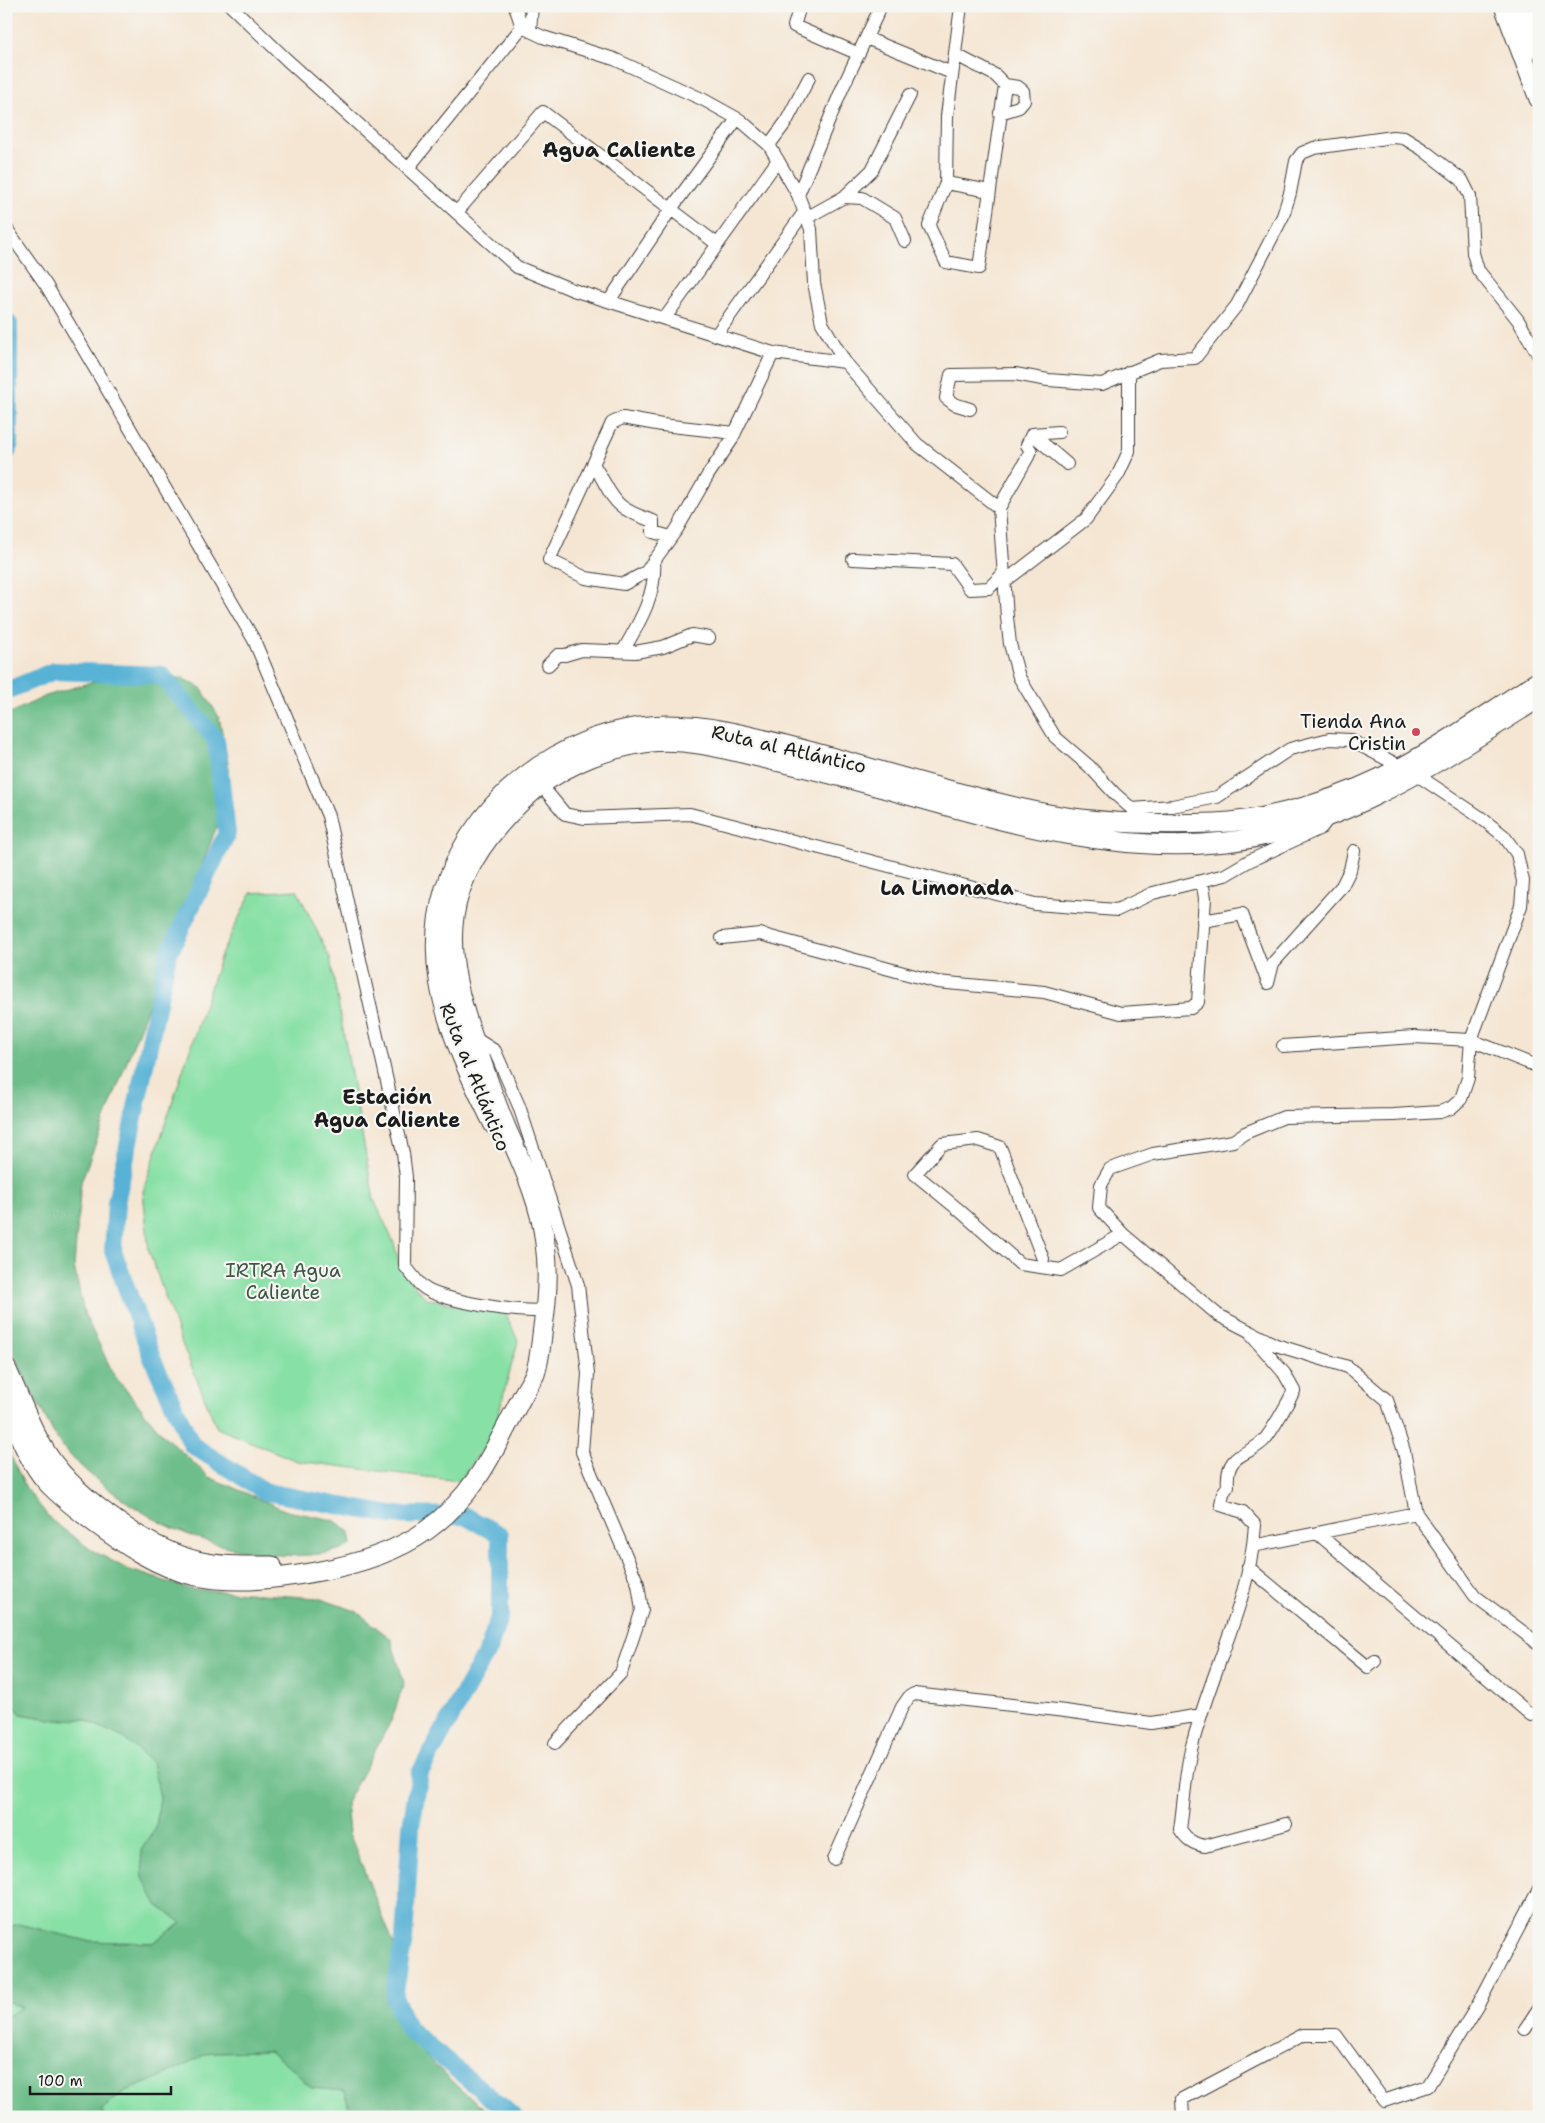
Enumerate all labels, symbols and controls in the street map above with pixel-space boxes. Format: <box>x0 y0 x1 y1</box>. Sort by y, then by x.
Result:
district label: Agua Caliente <box>542 136 696 164</box>
place label: Tienda Ana Cristin <box>1300 709 1406 756</box>
street label: Ruta al Atlántico <box>709 719 869 779</box>
marker: Tienda Ana Cristin <box>1410 726 1422 738</box>
district label: La Limonada <box>880 875 1014 901</box>
street label: Ruta al Atlántico <box>434 999 516 1155</box>
district label: Estación Agua Caliente <box>314 1084 460 1133</box>
park label: IRTRA Agua Caliente <box>225 1258 341 1305</box>
scale bar <box>30 2063 171 2095</box>
text: 100 m <box>38 2071 83 2091</box>

